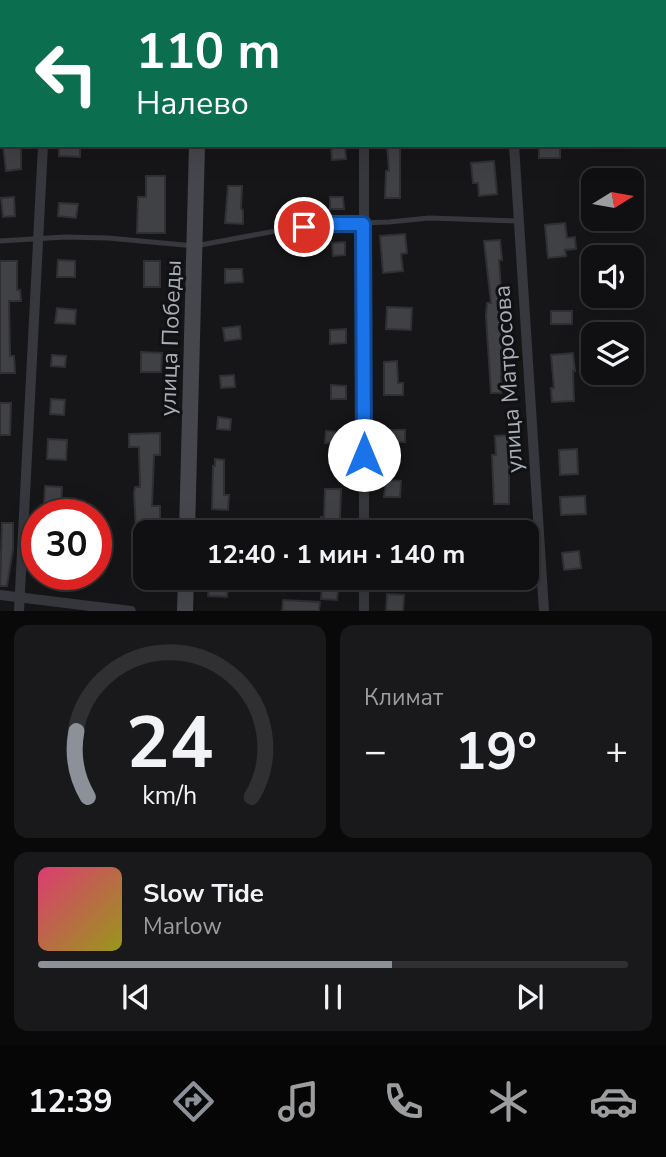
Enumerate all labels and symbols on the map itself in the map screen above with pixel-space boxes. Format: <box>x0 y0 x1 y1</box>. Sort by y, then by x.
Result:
north arrow <box>581 168 644 231</box>
pin <box>274 197 334 257</box>
street label: улица Победы <box>152 259 189 417</box>
street label: улица Матросова <box>486 284 531 474</box>
position arrow <box>327 418 401 492</box>
speed limit sign: 30 <box>21 499 112 590</box>

